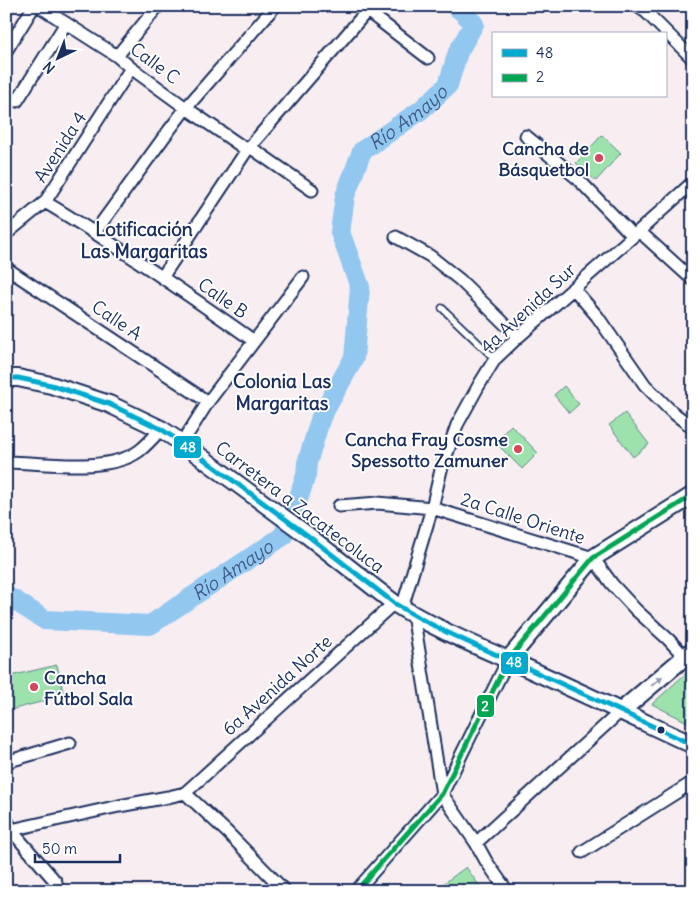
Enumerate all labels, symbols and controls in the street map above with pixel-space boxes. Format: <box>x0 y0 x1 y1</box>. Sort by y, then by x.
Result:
north arrow <box>32 32 82 82</box>
legend <box>492 32 666 98</box>
street label: Calle C <box>126 37 184 89</box>
text: 48 <box>536 43 553 62</box>
text: N <box>39 58 59 77</box>
text: 2 <box>536 67 544 86</box>
water label: Río Amayo <box>364 79 453 155</box>
street label: Avenida 4 <box>29 107 91 187</box>
place label: Cancha de Básquetbol <box>499 137 589 181</box>
marker: Cancha de Básquetbol <box>593 152 605 164</box>
district label: Lotificación Las Margaritas <box>80 217 208 263</box>
street label: 4a Avenida Sur <box>475 257 581 358</box>
street label: Calle B <box>194 273 252 323</box>
street label: Calle A <box>88 295 146 345</box>
district label: Colonia Las Margaritas <box>233 369 331 415</box>
place label: Cancha Fray Cosme Spessotto Zamuner <box>345 428 509 472</box>
line badge: 48 <box>173 435 202 459</box>
street label: Carretera a Zacatecoluca <box>211 436 389 578</box>
text: 48 <box>180 438 196 456</box>
marker: Cancha Fray Cosme Spessotto Zamuner <box>512 443 524 455</box>
street label: 2a Calle Oriente <box>458 487 588 549</box>
water label: Río Amayo <box>187 533 279 606</box>
street label: 6a Avenida Norte <box>217 630 337 740</box>
line badge: 48 <box>500 651 529 675</box>
text: 48 <box>506 653 522 671</box>
place label: Cancha Fútbol Sala <box>44 666 133 710</box>
one-way arrow <box>650 675 663 686</box>
marker: Cancha Fútbol Sala <box>28 681 40 693</box>
line badge: 2 <box>476 694 495 718</box>
text: 2 <box>481 697 489 715</box>
unlabelled marker <box>656 725 666 735</box>
scale bar <box>35 832 120 864</box>
text: 50 m <box>42 839 77 858</box>

